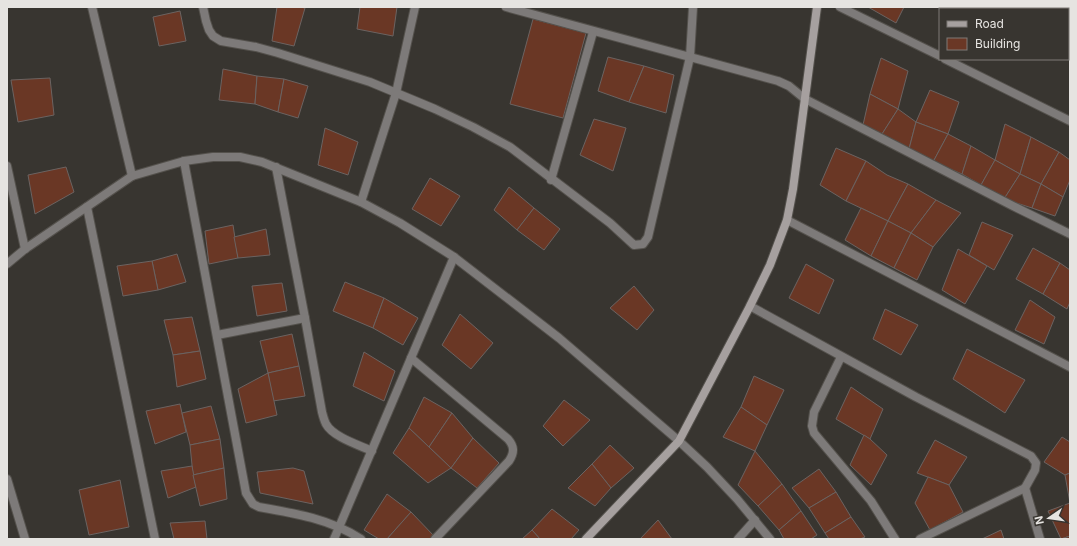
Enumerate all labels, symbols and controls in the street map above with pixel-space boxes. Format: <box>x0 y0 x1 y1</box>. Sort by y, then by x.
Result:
legend <box>939 8 1069 60</box>
text: Road <box>975 16 1004 31</box>
text: Building <box>975 36 1020 51</box>
north arrow <box>1029 498 1069 538</box>
text: N <box>1031 515 1047 526</box>

